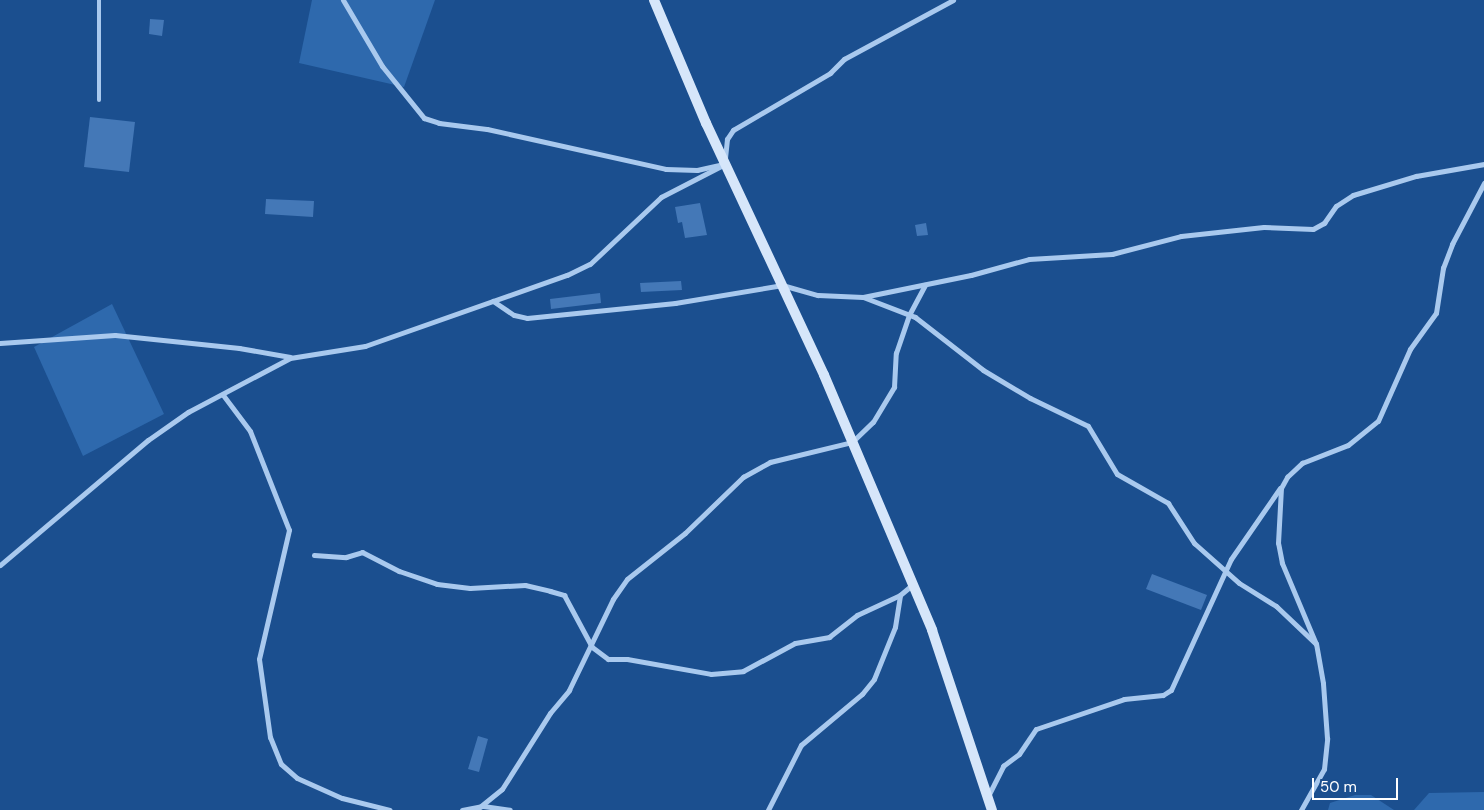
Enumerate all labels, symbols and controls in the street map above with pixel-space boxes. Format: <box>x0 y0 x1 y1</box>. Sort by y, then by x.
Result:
scale bar <box>1314 768 1400 800</box>
text: 50 m <box>1320 777 1357 797</box>

